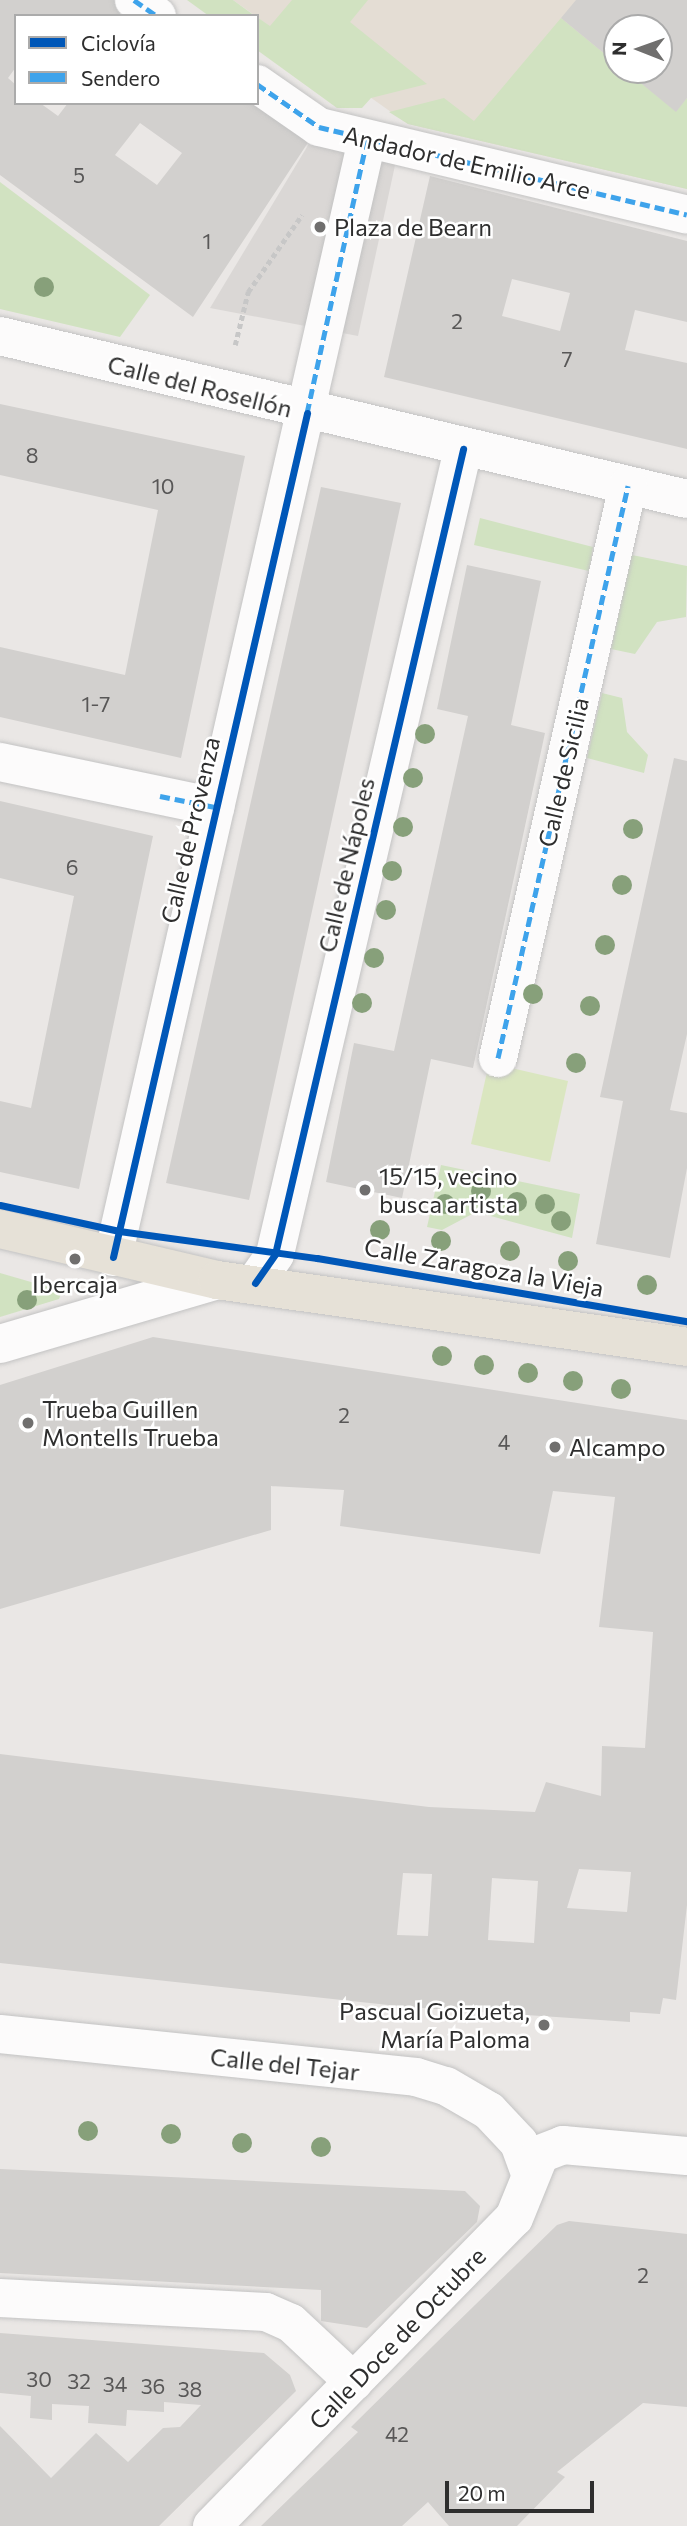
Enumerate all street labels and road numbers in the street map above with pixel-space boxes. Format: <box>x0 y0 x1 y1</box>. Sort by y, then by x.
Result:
street label: Andador de Emilio Arce <box>340 120 594 204</box>
street label: Calle del Rosellón <box>105 349 295 423</box>
street label: Calle de Sicilia <box>532 694 594 850</box>
street label: Calle de Provenza <box>155 734 225 926</box>
street label: Calle de Nápoles <box>312 775 380 955</box>
street label: Calle Zaragoza la Vieja <box>362 1232 606 1302</box>
street label: Calle del Tejar <box>209 2042 361 2086</box>
street label: Calle Doce de Octubre <box>303 2241 491 2435</box>

